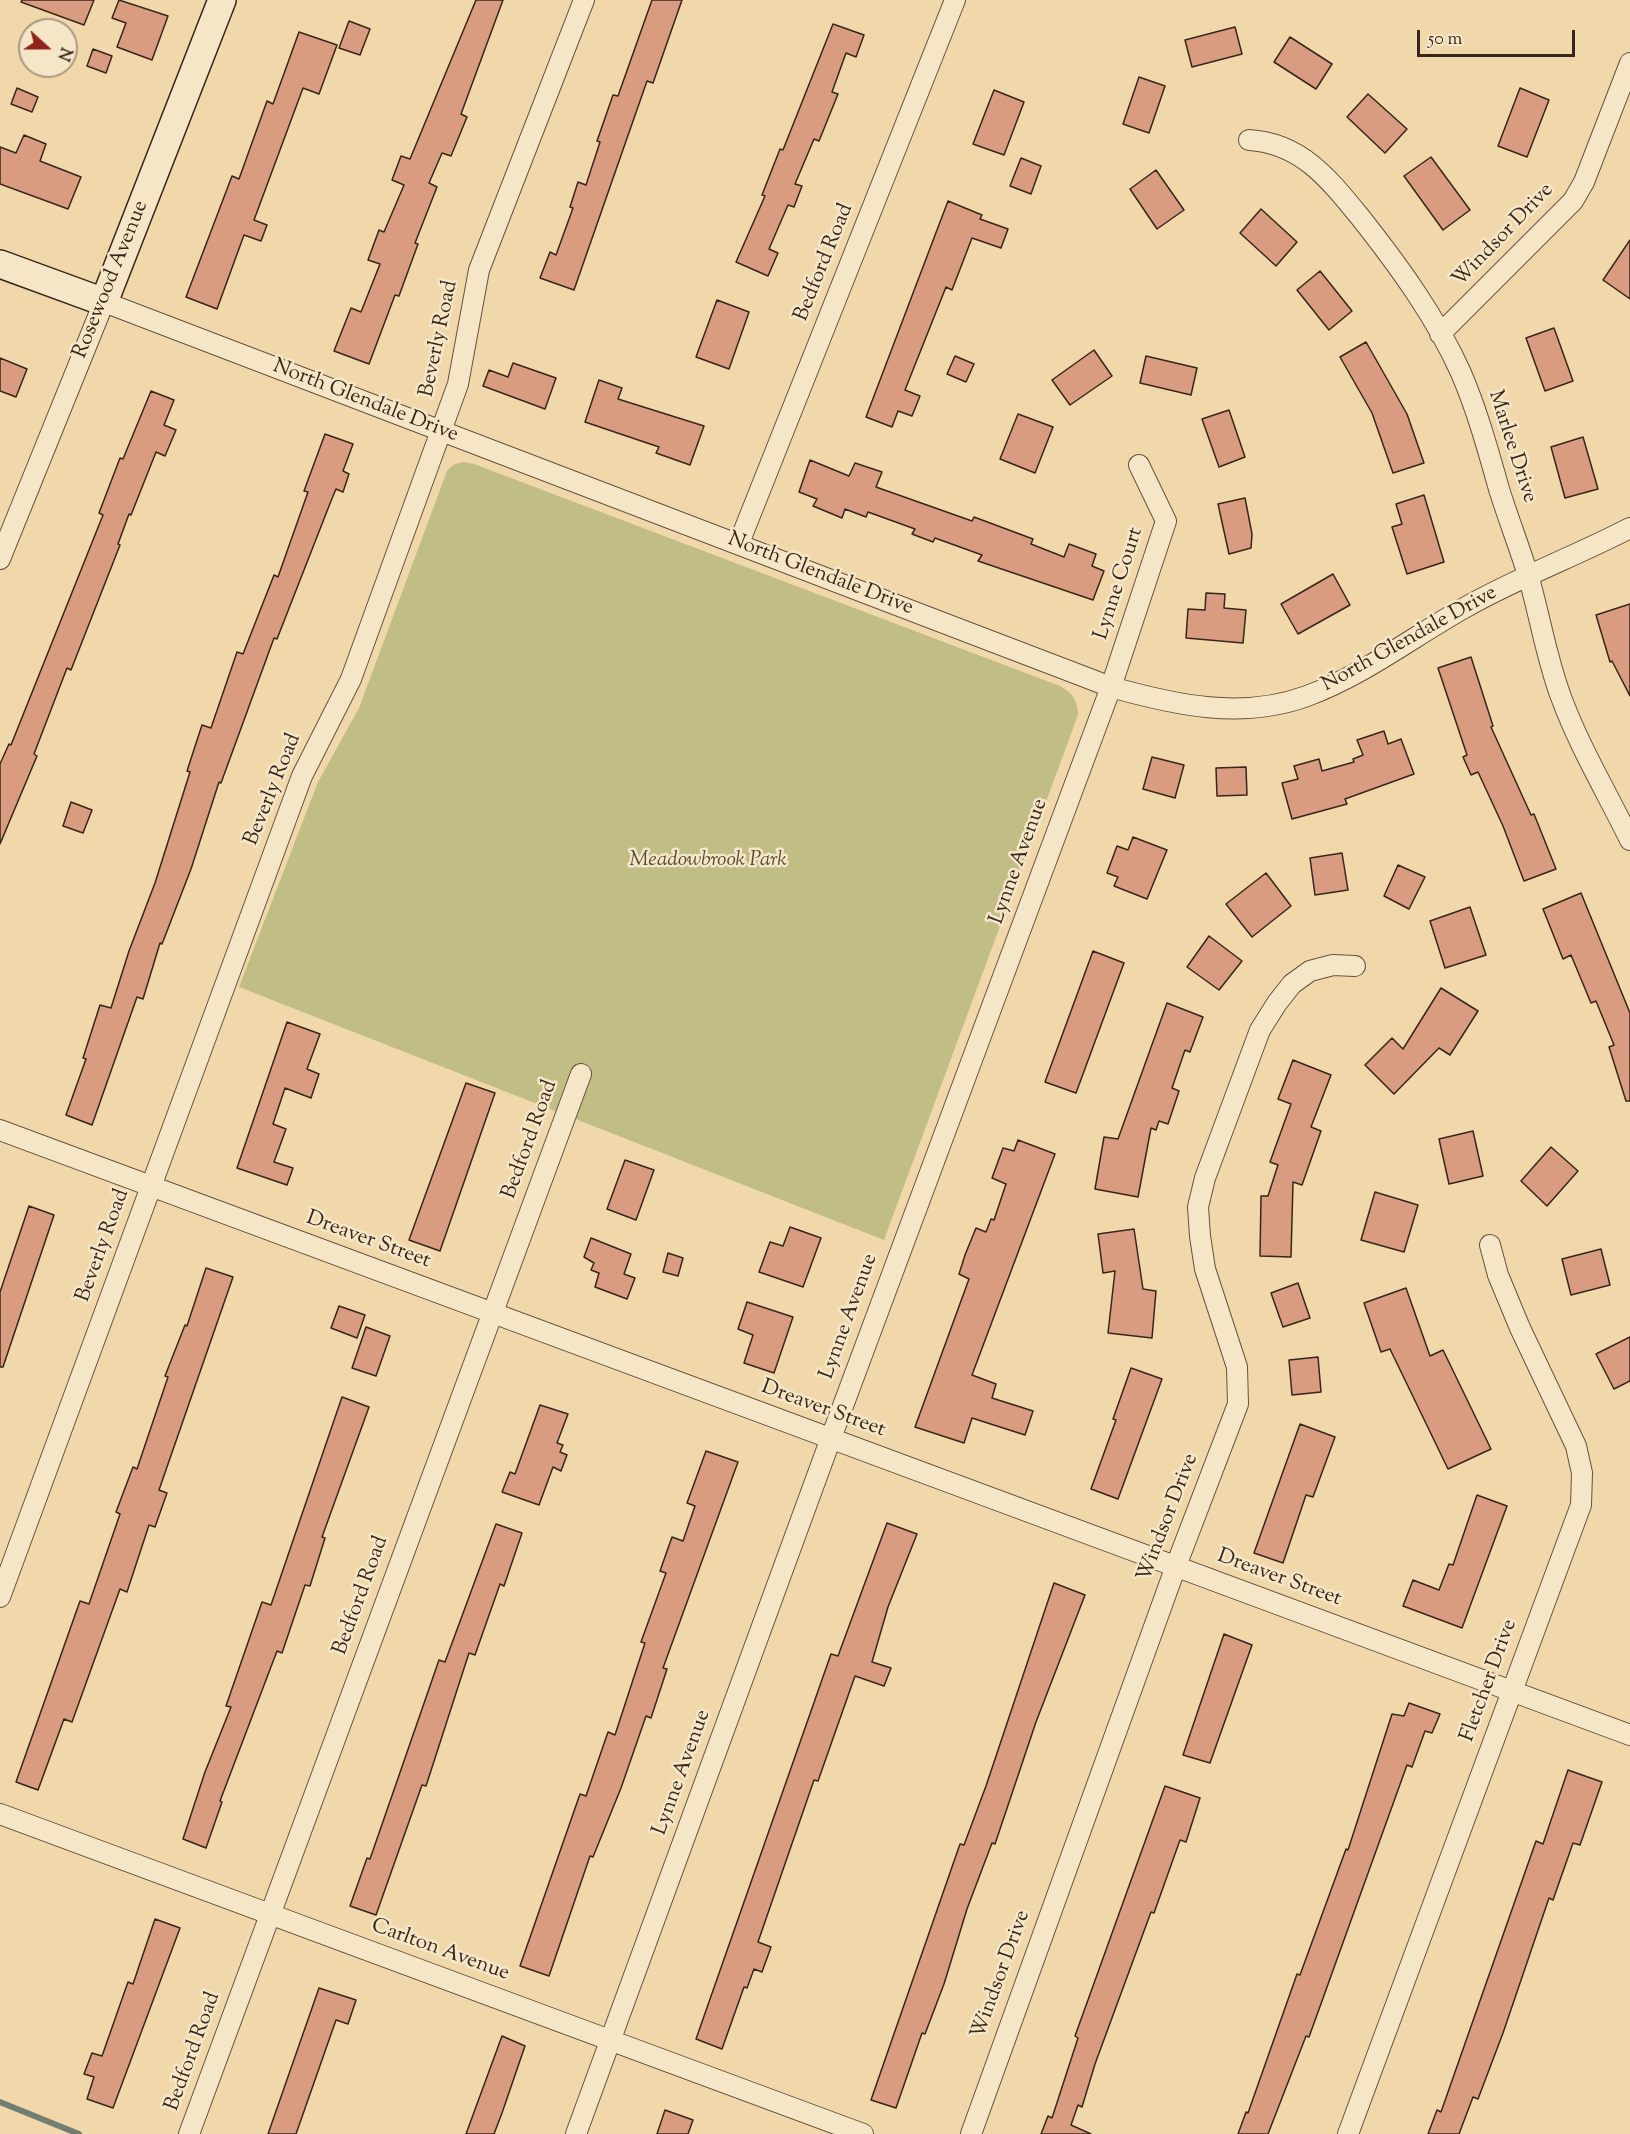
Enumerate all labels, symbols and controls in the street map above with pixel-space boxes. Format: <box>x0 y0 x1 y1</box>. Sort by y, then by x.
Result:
north arrow <box>18 18 78 78</box>
scale bar <box>1420 18 1578 56</box>
text: 50 m <box>1428 27 1462 53</box>
text: N <box>50 44 76 64</box>
street label: Windsor Drive <box>1448 179 1560 293</box>
street label: Rosewood Avenue <box>69 197 155 363</box>
street label: Bedford Road <box>790 201 860 325</box>
street label: Beverly Road <box>415 278 465 400</box>
street label: North Glendale Drive <box>269 355 461 449</box>
street label: Marlee Drive <box>1481 388 1541 506</box>
street label: Lynne Court <box>1090 525 1150 643</box>
street label: North Glendale Drive <box>724 528 916 622</box>
street label: North Glendale Drive <box>1318 581 1502 699</box>
street label: Beverly Road <box>240 730 308 850</box>
street label: Lynne Avenue <box>986 796 1054 928</box>
park label: Meadowbrook Park <box>629 848 787 874</box>
street label: Bedford Road <box>498 1077 564 1203</box>
street label: Beverly Road <box>72 1186 136 1306</box>
street label: Dreaver Street <box>302 1207 434 1275</box>
street label: Lynne Avenue <box>816 1251 884 1383</box>
street label: Dreaver Street <box>757 1376 889 1444</box>
street label: Windsor Drive <box>1133 1451 1205 1585</box>
street label: Bedford Road <box>329 1533 395 1659</box>
street label: Dreaver Street <box>1213 1545 1345 1613</box>
street label: Fletcher Drive <box>1456 1616 1524 1746</box>
street label: Lynne Avenue <box>649 1707 717 1839</box>
street label: Windsor Drive <box>967 1907 1037 2043</box>
street label: Carlton Avenue <box>367 1914 513 1988</box>
street label: Bedford Road <box>161 1989 227 2115</box>

